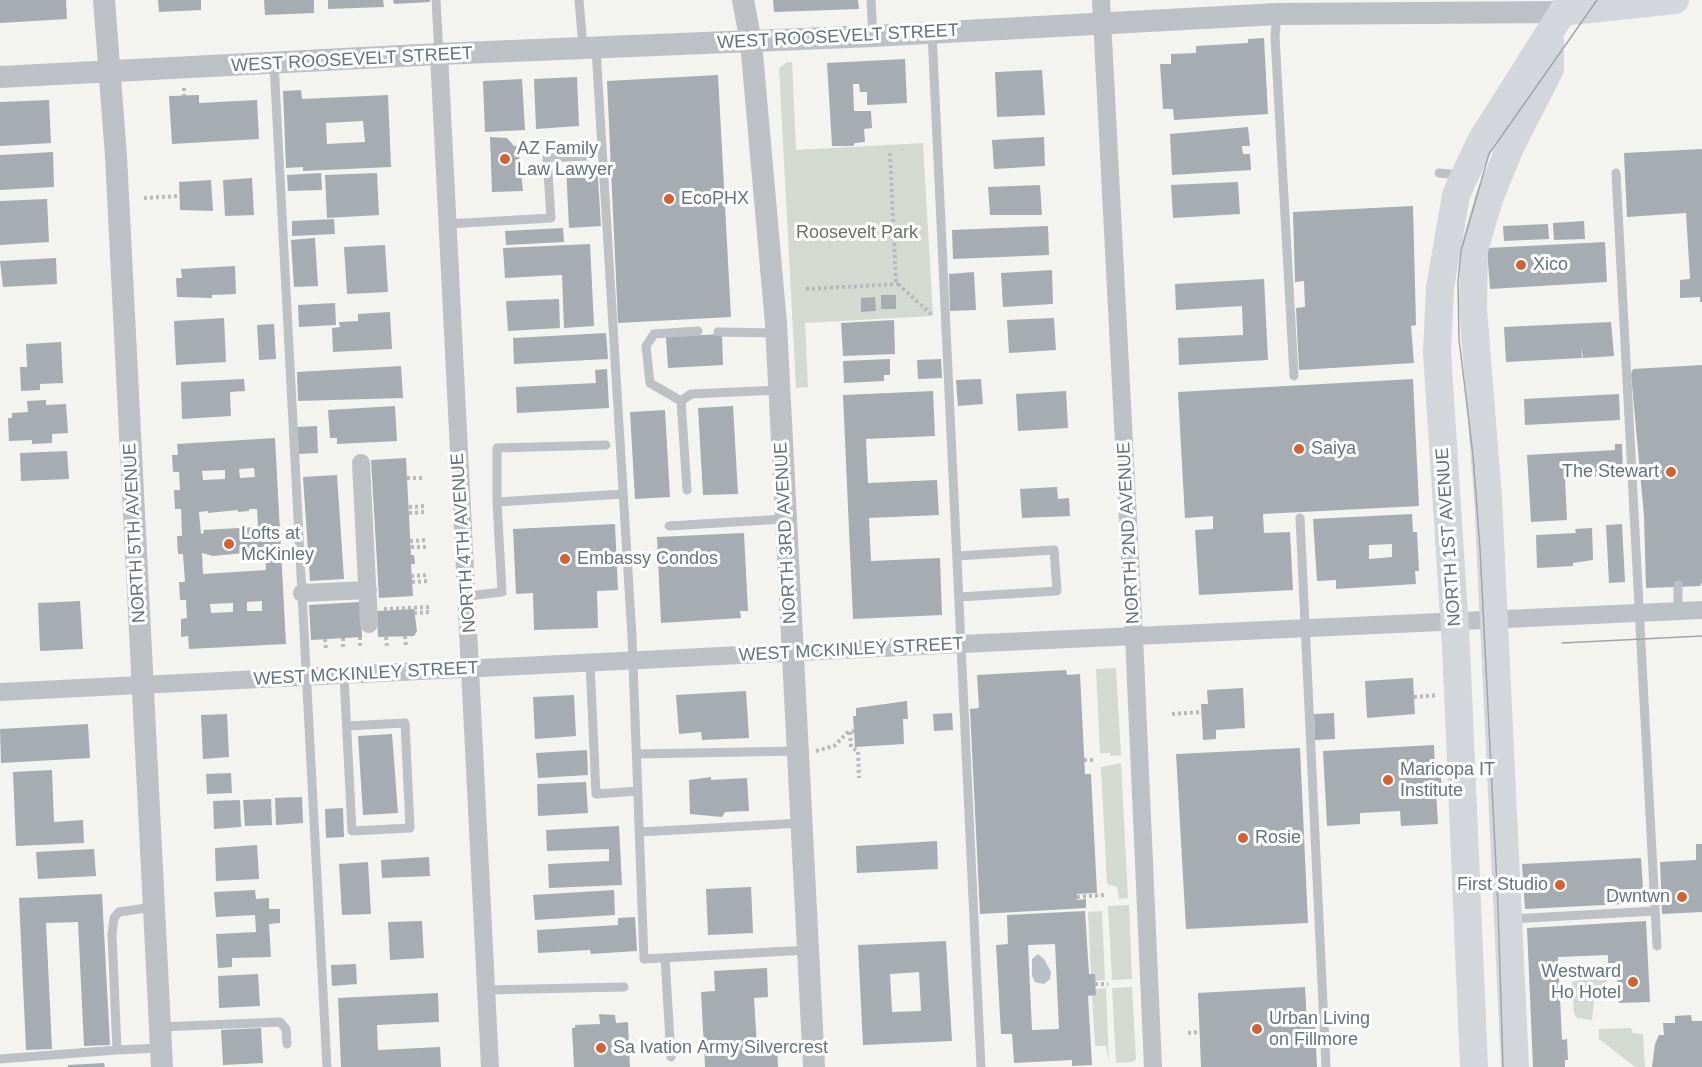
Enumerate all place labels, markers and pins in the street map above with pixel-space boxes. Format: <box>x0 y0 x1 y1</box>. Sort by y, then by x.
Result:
place label: AZ Family Law Lawyer <box>517 138 613 180</box>
marker: AZ Family Law Lawyer <box>498 152 512 166</box>
place label: EcoPHX <box>681 188 749 210</box>
marker: EcoPHX <box>662 192 676 206</box>
place label: Xico <box>1533 254 1568 276</box>
marker: Xico <box>1514 258 1528 272</box>
place label: Saiya <box>1311 438 1356 460</box>
marker: Saiya <box>1292 442 1306 456</box>
place label: The Stewart <box>1562 461 1659 483</box>
marker: The Stewart <box>1664 465 1678 479</box>
place label: Lofts at McKinley <box>241 523 314 566</box>
marker: Lofts at McKinley <box>222 537 236 551</box>
place label: Embassy Condos <box>577 548 718 570</box>
marker: Embassy Condos <box>558 552 572 566</box>
place label: Maricopa IT Institute <box>1400 759 1495 802</box>
marker: Maricopa IT Institute <box>1381 773 1395 787</box>
place label: Rosie <box>1255 827 1301 849</box>
marker: Rosie <box>1236 831 1250 845</box>
place label: First Studio <box>1457 874 1548 896</box>
marker: First Studio <box>1553 878 1567 892</box>
place label: Dwntwn <box>1606 886 1670 908</box>
marker: Dwntwn <box>1675 890 1689 904</box>
place label: Westward Ho Hotel <box>1541 961 1621 1004</box>
marker: Westward Ho Hotel <box>1626 975 1640 989</box>
place label: Urban Living on Fillmore <box>1269 1008 1370 1050</box>
marker: Urban Living on Fillmore <box>1250 1022 1264 1036</box>
place label: Sa lvation Army Silvercrest <box>613 1037 828 1059</box>
marker: Sa lvation Army Silvercrest <box>594 1041 608 1055</box>

